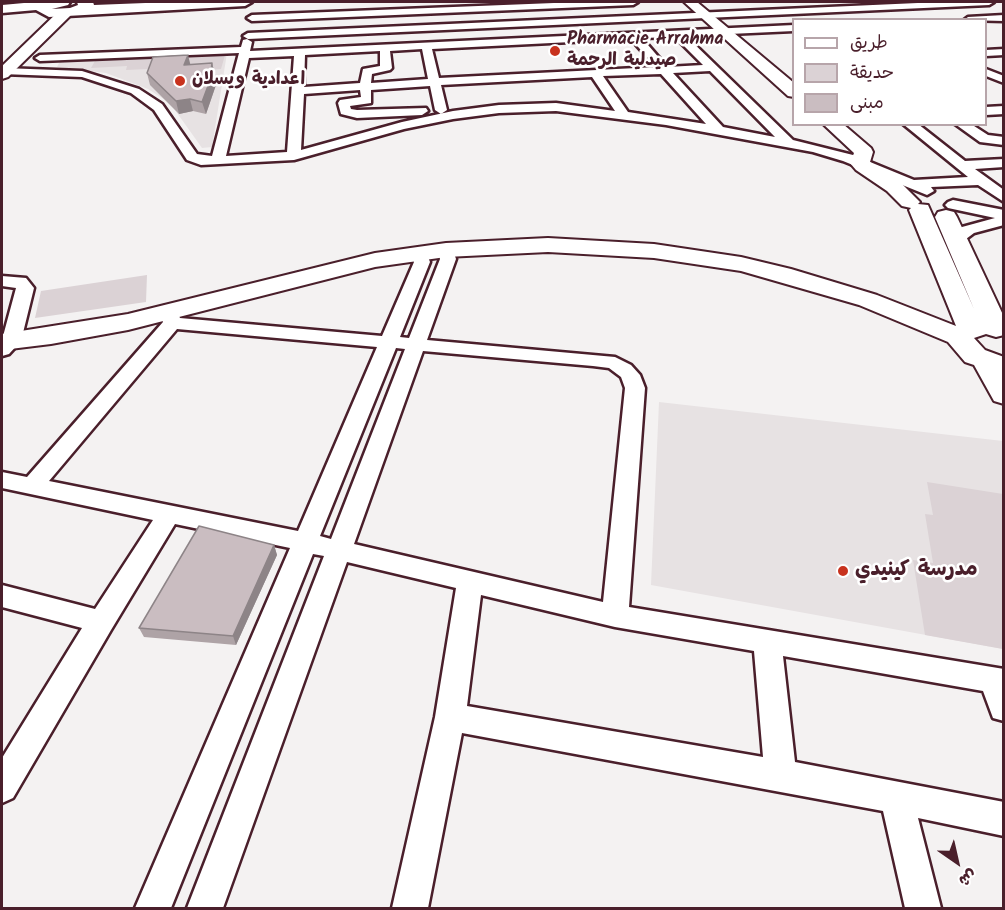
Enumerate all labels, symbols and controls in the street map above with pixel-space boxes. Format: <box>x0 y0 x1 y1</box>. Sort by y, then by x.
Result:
legend <box>792 18 987 126</box>
text: طريق <box>850 29 888 58</box>
place label: Pharmacie Arrahma صيدلية الرحمة <box>567 30 723 72</box>
marker: Pharmacie Arrahma صيدلية الرحمة <box>548 44 562 58</box>
text: حديقة <box>850 59 894 88</box>
place label: اعدادية ويسلان <box>192 70 305 92</box>
marker: اعدادية ويسلان <box>173 74 187 88</box>
text: مبنى <box>850 89 884 118</box>
place label: مدرسة كينيدي <box>855 558 978 584</box>
marker: مدرسة كينيدي <box>836 564 850 578</box>
north arrow <box>927 832 987 892</box>
text: ش <box>953 862 982 893</box>

